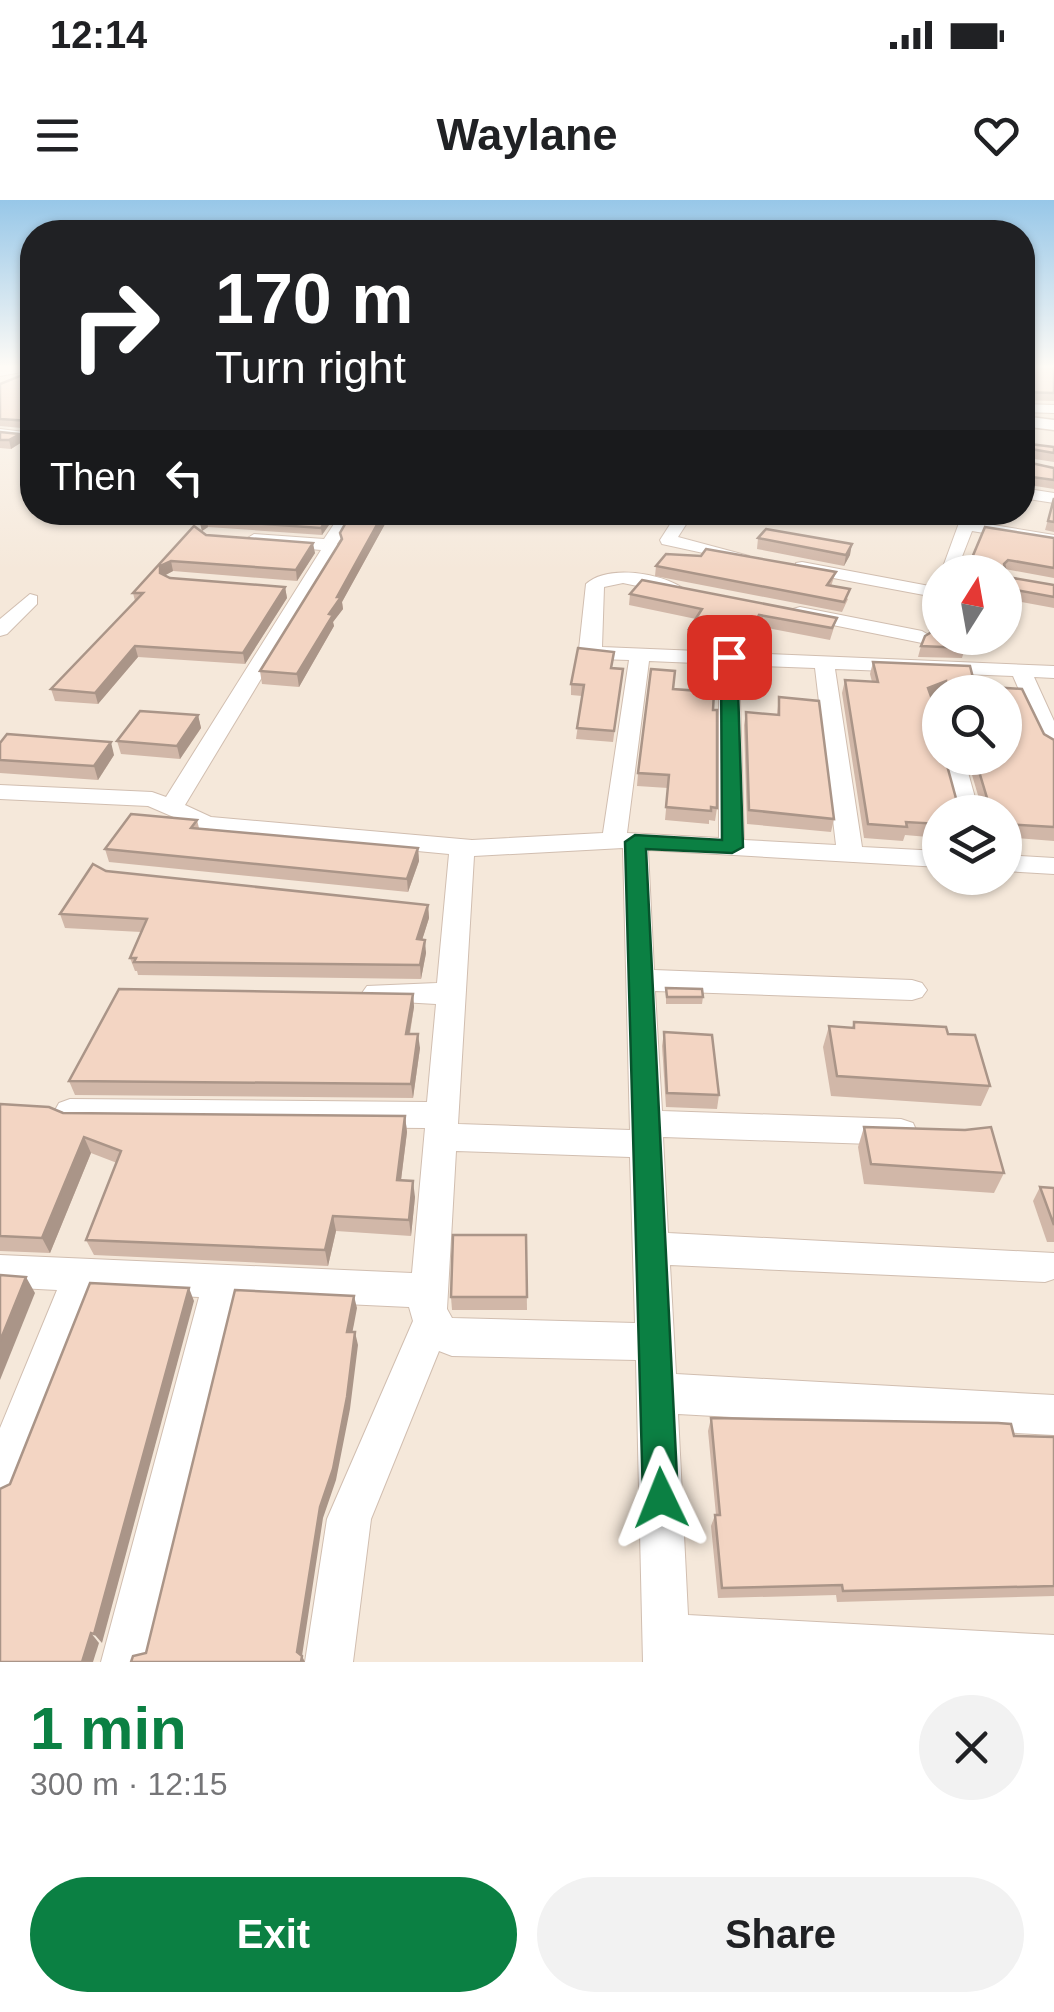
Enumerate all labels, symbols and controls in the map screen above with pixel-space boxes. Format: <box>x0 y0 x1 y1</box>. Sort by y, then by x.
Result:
text: 12:14 <box>50 14 147 56</box>
icon: menu <box>30 108 85 163</box>
icon: heart <box>969 108 1024 163</box>
text: Waylane <box>437 109 617 160</box>
icon: right <box>50 260 180 390</box>
text: 170 m <box>215 260 413 338</box>
text: Turn right <box>215 342 406 393</box>
icon: left <box>157 450 212 505</box>
text: Then <box>50 456 137 498</box>
north arrow <box>922 555 1022 655</box>
map controls <box>922 555 1022 895</box>
pin <box>687 615 772 700</box>
icon: arrive <box>702 630 757 685</box>
button: search <box>922 675 1022 775</box>
button: layers <box>922 795 1022 895</box>
position arrow <box>609 1446 713 1550</box>
text: 1 min <box>30 1695 187 1762</box>
button: close <box>919 1695 1024 1800</box>
text: 300 m · 12:15 <box>30 1766 227 1802</box>
button: Exit <box>30 1877 517 1992</box>
button: Share <box>537 1877 1024 1992</box>

